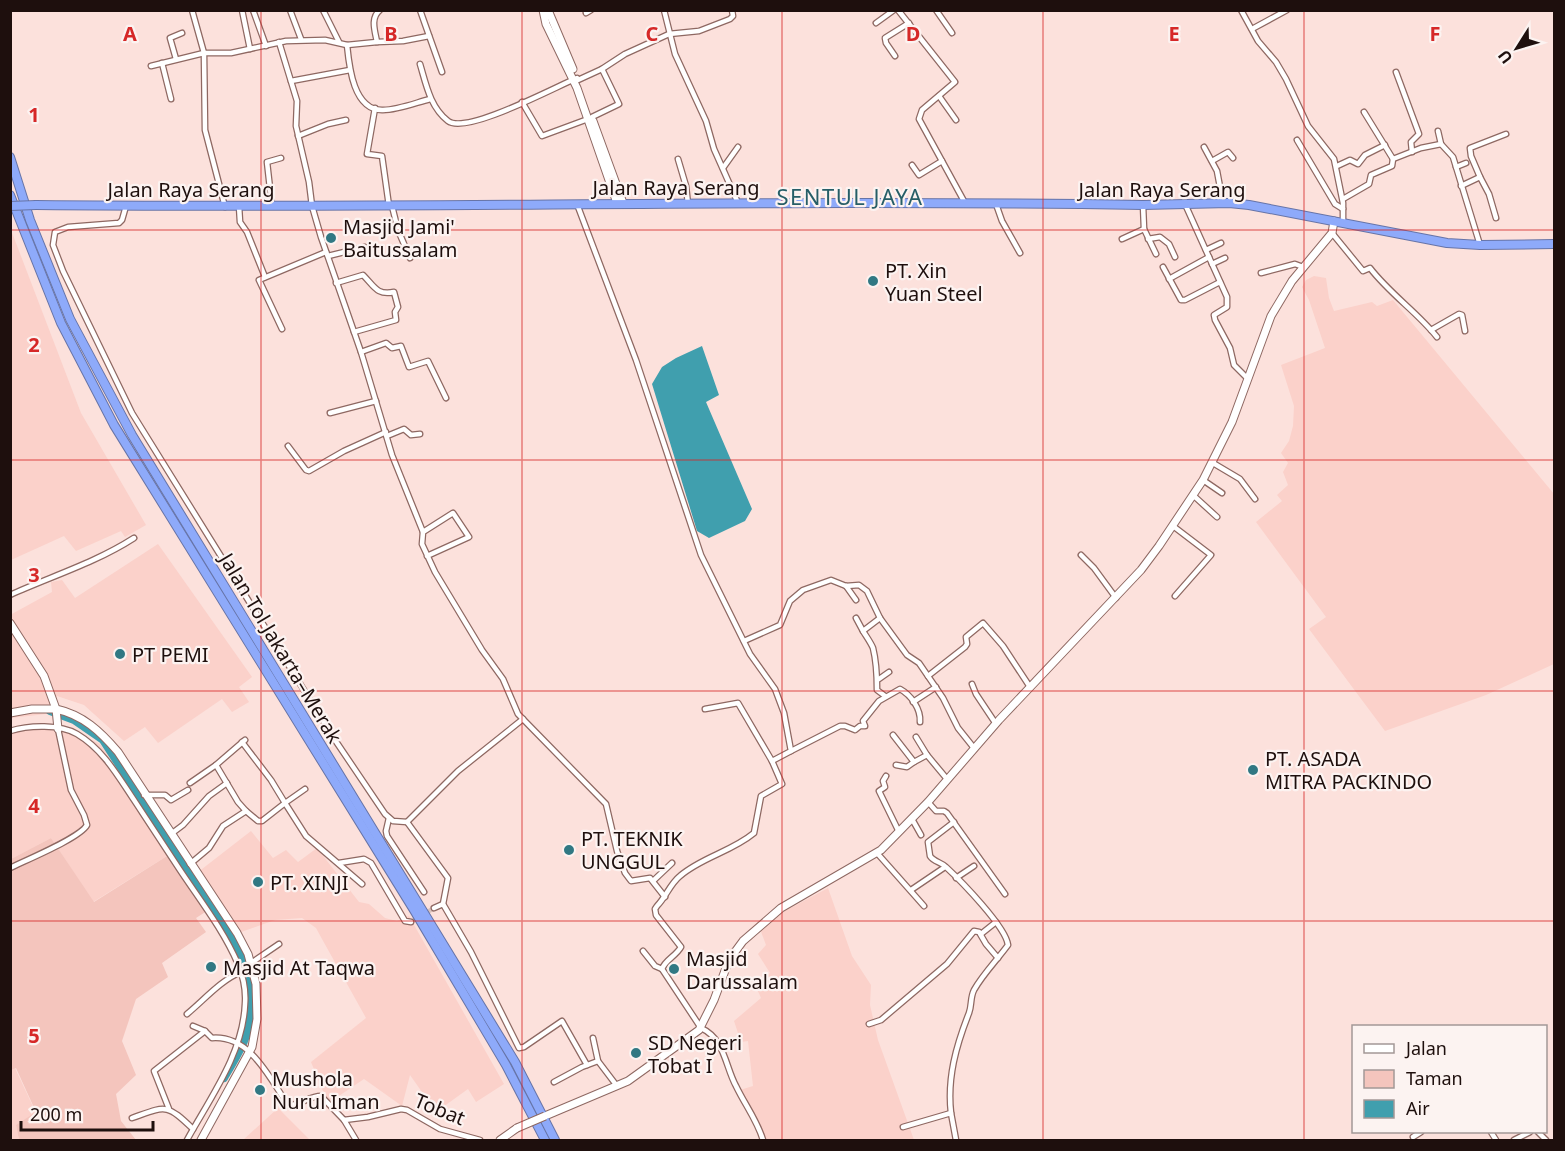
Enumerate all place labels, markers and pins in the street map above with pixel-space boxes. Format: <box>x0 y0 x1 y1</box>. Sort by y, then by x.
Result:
place label: Masjid Jami' Baitussalam <box>343 213 457 263</box>
marker: Masjid Jami' Baitussalam <box>324 231 338 245</box>
place label: PT. Xin Yuan Steel <box>885 257 983 307</box>
marker: PT. Xin Yuan Steel <box>866 274 880 288</box>
place label: PT PEMI <box>132 641 209 668</box>
marker: PT PEMI <box>113 647 127 661</box>
place label: PT. ASADA MITRA PACKINDO <box>1265 745 1432 795</box>
marker: PT. ASADA MITRA PACKINDO <box>1246 763 1260 777</box>
place label: PT. TEKNIK UNGGUL <box>581 825 683 875</box>
marker: PT. TEKNIK UNGGUL <box>562 843 576 857</box>
place label: PT. XINJI <box>270 869 349 896</box>
marker: PT. XINJI <box>251 875 265 889</box>
place label: Masjid Darussalam <box>686 945 798 995</box>
place label: Masjid At Taqwa <box>223 954 375 981</box>
marker: Masjid At Taqwa <box>204 960 218 974</box>
marker: Masjid Darussalam <box>667 962 681 976</box>
place label: SD Negeri Tobat I <box>648 1029 742 1079</box>
marker: SD Negeri Tobat I <box>629 1046 643 1060</box>
place label: Mushola Nurul Iman <box>272 1065 380 1115</box>
marker: Mushola Nurul Iman <box>253 1083 267 1097</box>

